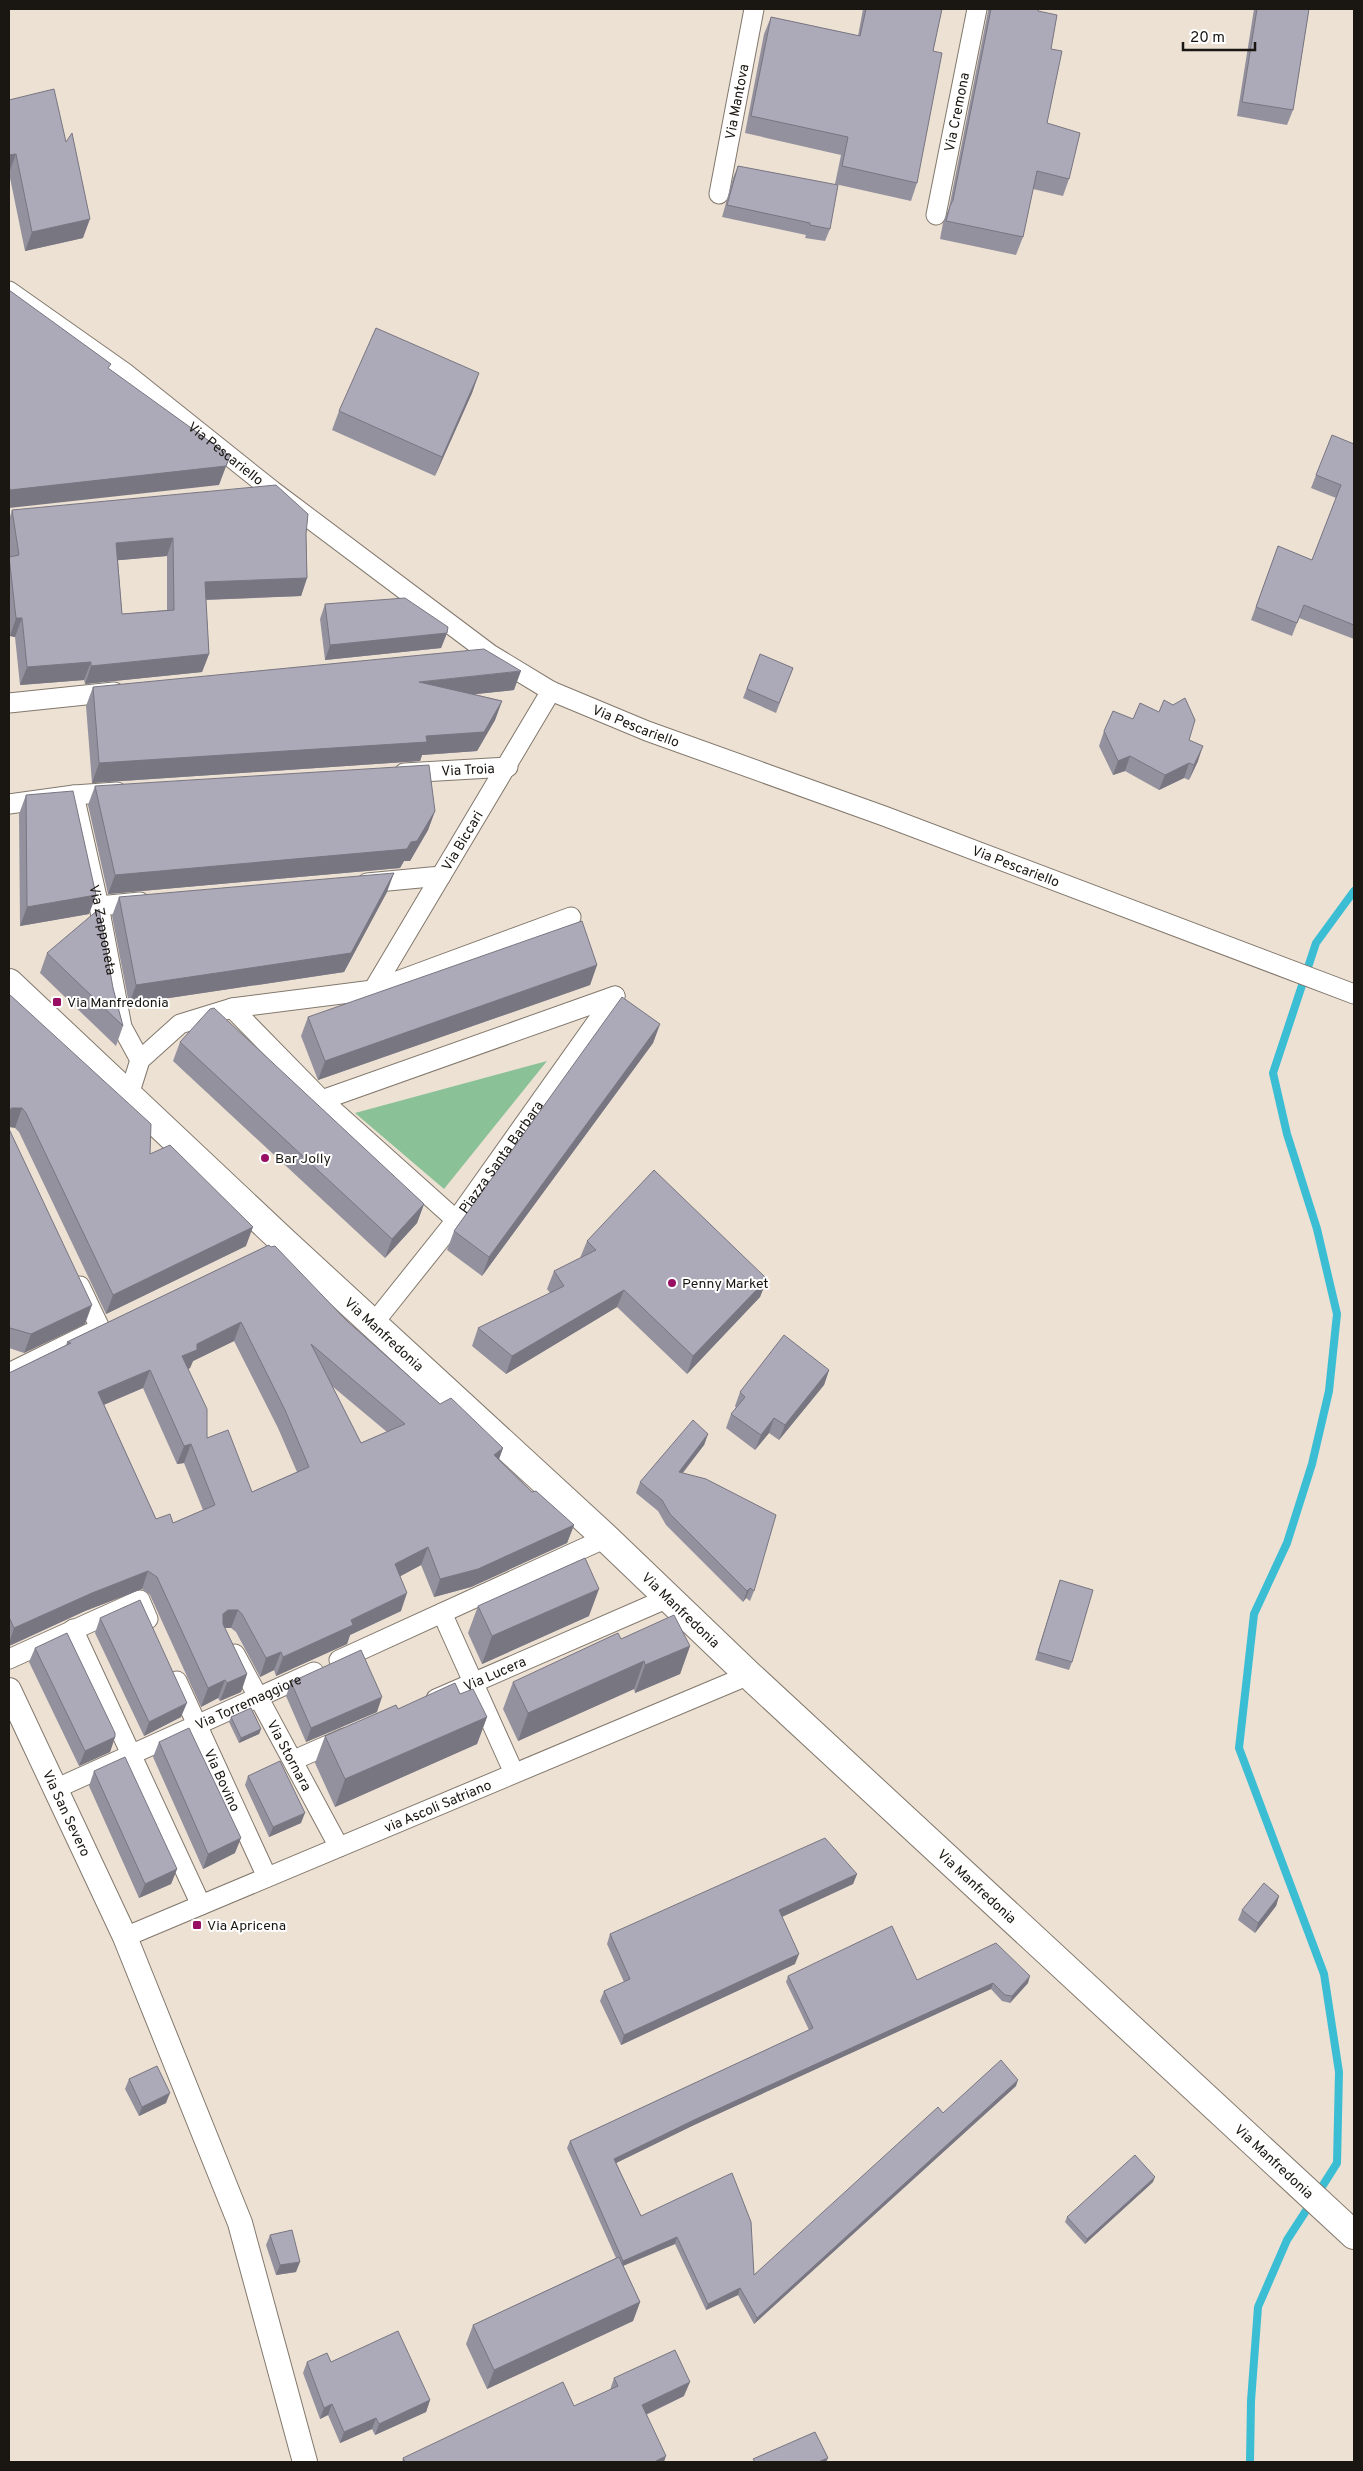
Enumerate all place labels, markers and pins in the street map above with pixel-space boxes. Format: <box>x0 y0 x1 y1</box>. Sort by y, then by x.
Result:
place label: Via Manfredonia <box>67 995 169 1012</box>
marker: Via Manfredonia <box>51 996 63 1008</box>
place label: Bar Jolly <box>275 1151 331 1168</box>
marker: Bar Jolly <box>259 1152 271 1164</box>
place label: Penny Market <box>682 1276 769 1293</box>
marker: Penny Market <box>666 1277 678 1289</box>
place label: Via Apricena <box>207 1918 286 1935</box>
marker: Via Apricena <box>191 1919 203 1931</box>

